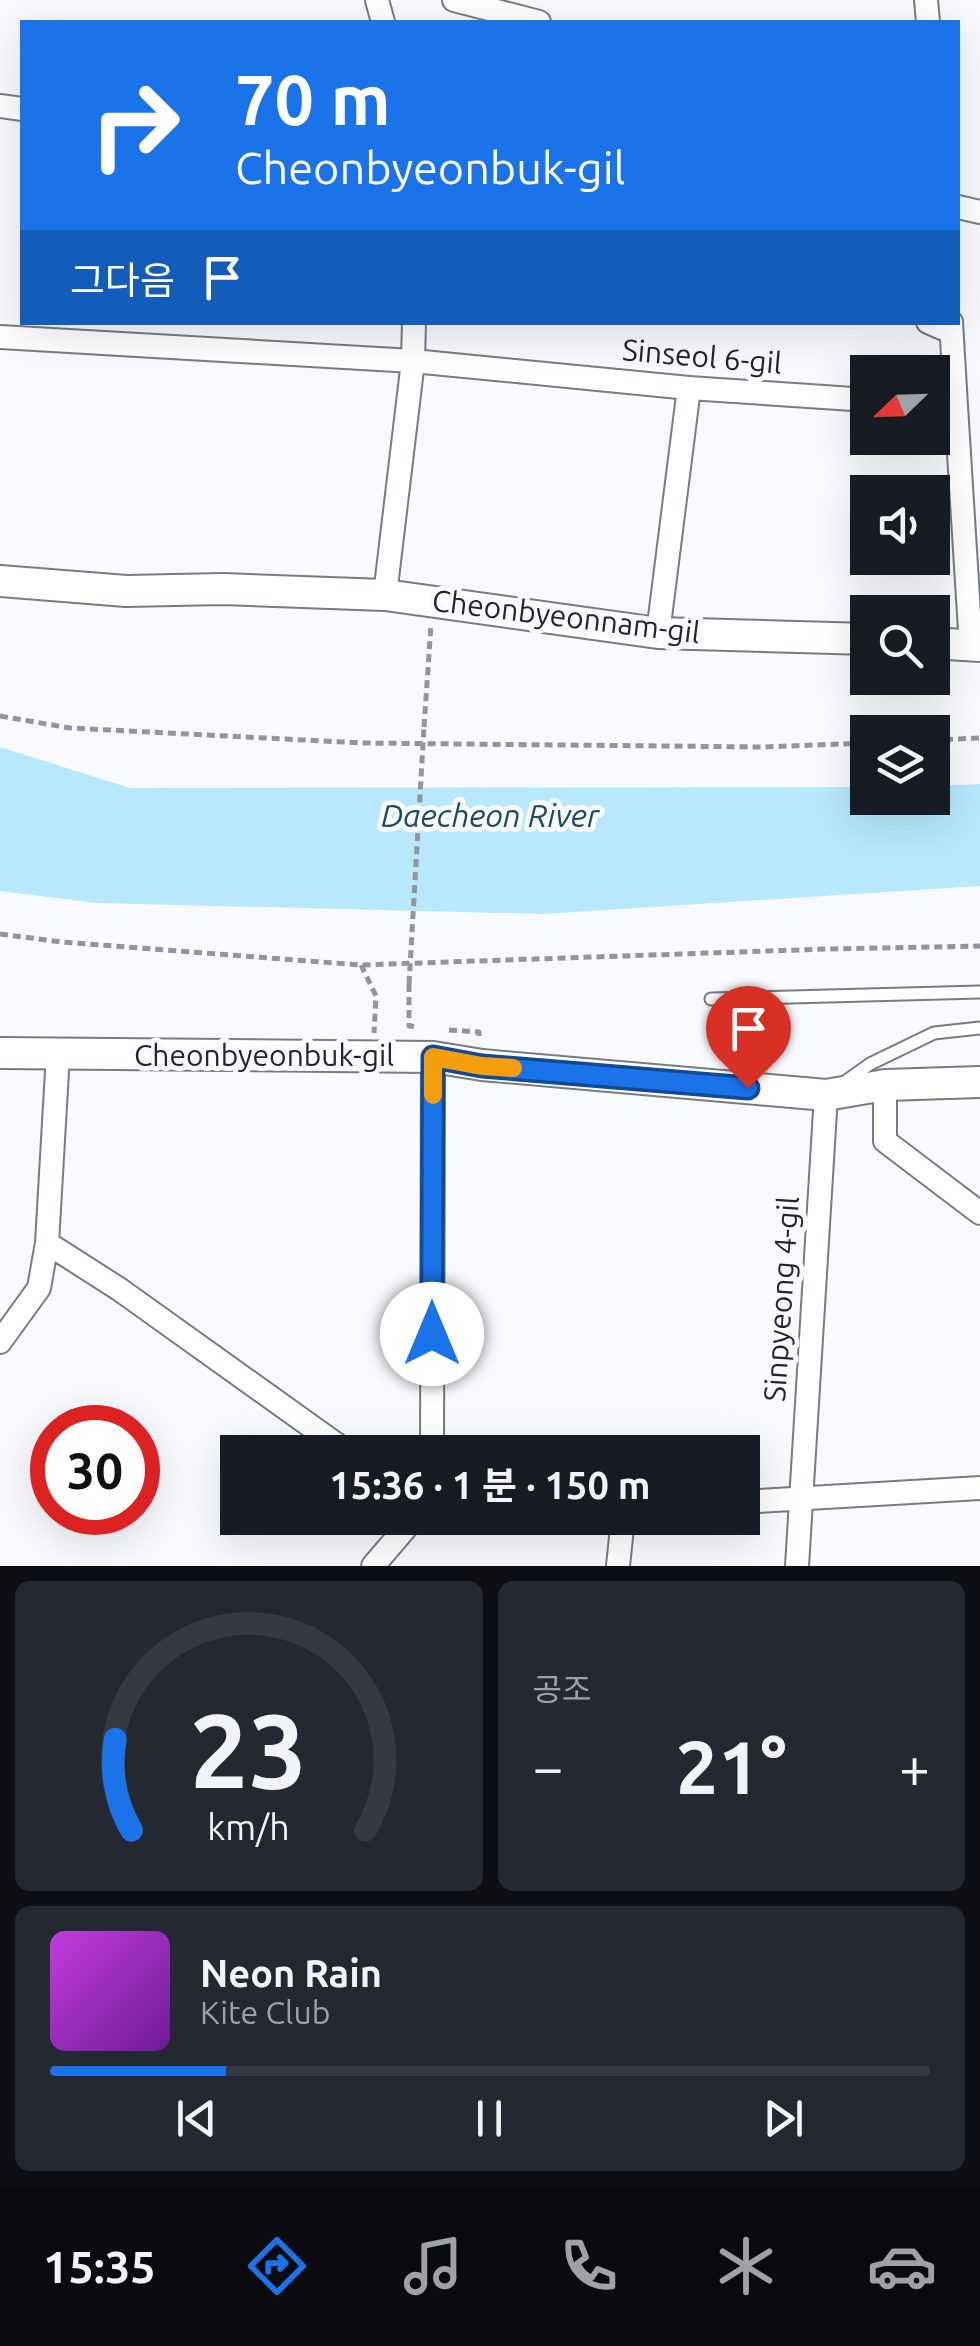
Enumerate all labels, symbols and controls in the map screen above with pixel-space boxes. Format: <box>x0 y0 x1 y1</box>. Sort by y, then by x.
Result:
icon: right <box>70 60 200 190</box>
text: 70 m <box>235 60 391 138</box>
text: Cheonbyeonbuk-gil <box>235 142 625 193</box>
icon: arrive <box>195 250 250 305</box>
text: 그다음 <box>70 259 175 301</box>
street label: Sinseol 6-gil <box>621 332 783 380</box>
north arrow <box>850 355 950 455</box>
map controls <box>850 355 950 815</box>
button: sound <box>850 475 950 575</box>
street label: Cheonbyeonnam-gil <box>430 583 702 649</box>
button: search <box>850 595 950 695</box>
button: layers <box>850 715 950 815</box>
water label: Daecheon River <box>381 797 600 833</box>
pin <box>706 986 791 1089</box>
icon: arrive <box>721 1001 776 1056</box>
street label: Cheonbyeonbuk-gil <box>134 1038 394 1072</box>
street label: Sinpyeong 4-gil <box>757 1195 805 1403</box>
position arrow <box>380 1282 484 1386</box>
speed limit sign: 30 <box>30 1405 160 1535</box>
text: 15:36 · 1 분 · 150 m <box>329 1464 651 1506</box>
text: 공조 <box>533 1671 591 1707</box>
text: 23 <box>190 1691 307 1808</box>
text: 21° <box>676 1724 787 1808</box>
text: − <box>533 1736 564 1797</box>
text: + <box>899 1736 930 1797</box>
text: km/h <box>207 1807 290 1847</box>
text: Neon Rain <box>200 1952 382 1994</box>
text: Kite Club <box>200 1994 330 2030</box>
icon: previous <box>169 2091 224 2146</box>
icon: pause <box>462 2091 517 2146</box>
icon: next <box>756 2091 811 2146</box>
icon: directions <box>242 2231 312 2301</box>
icon: music <box>398 2231 468 2301</box>
icon: phone <box>554 2231 624 2301</box>
icon: climate <box>711 2231 781 2301</box>
icon: car <box>867 2231 937 2301</box>
text: 15:35 <box>43 2241 156 2292</box>

